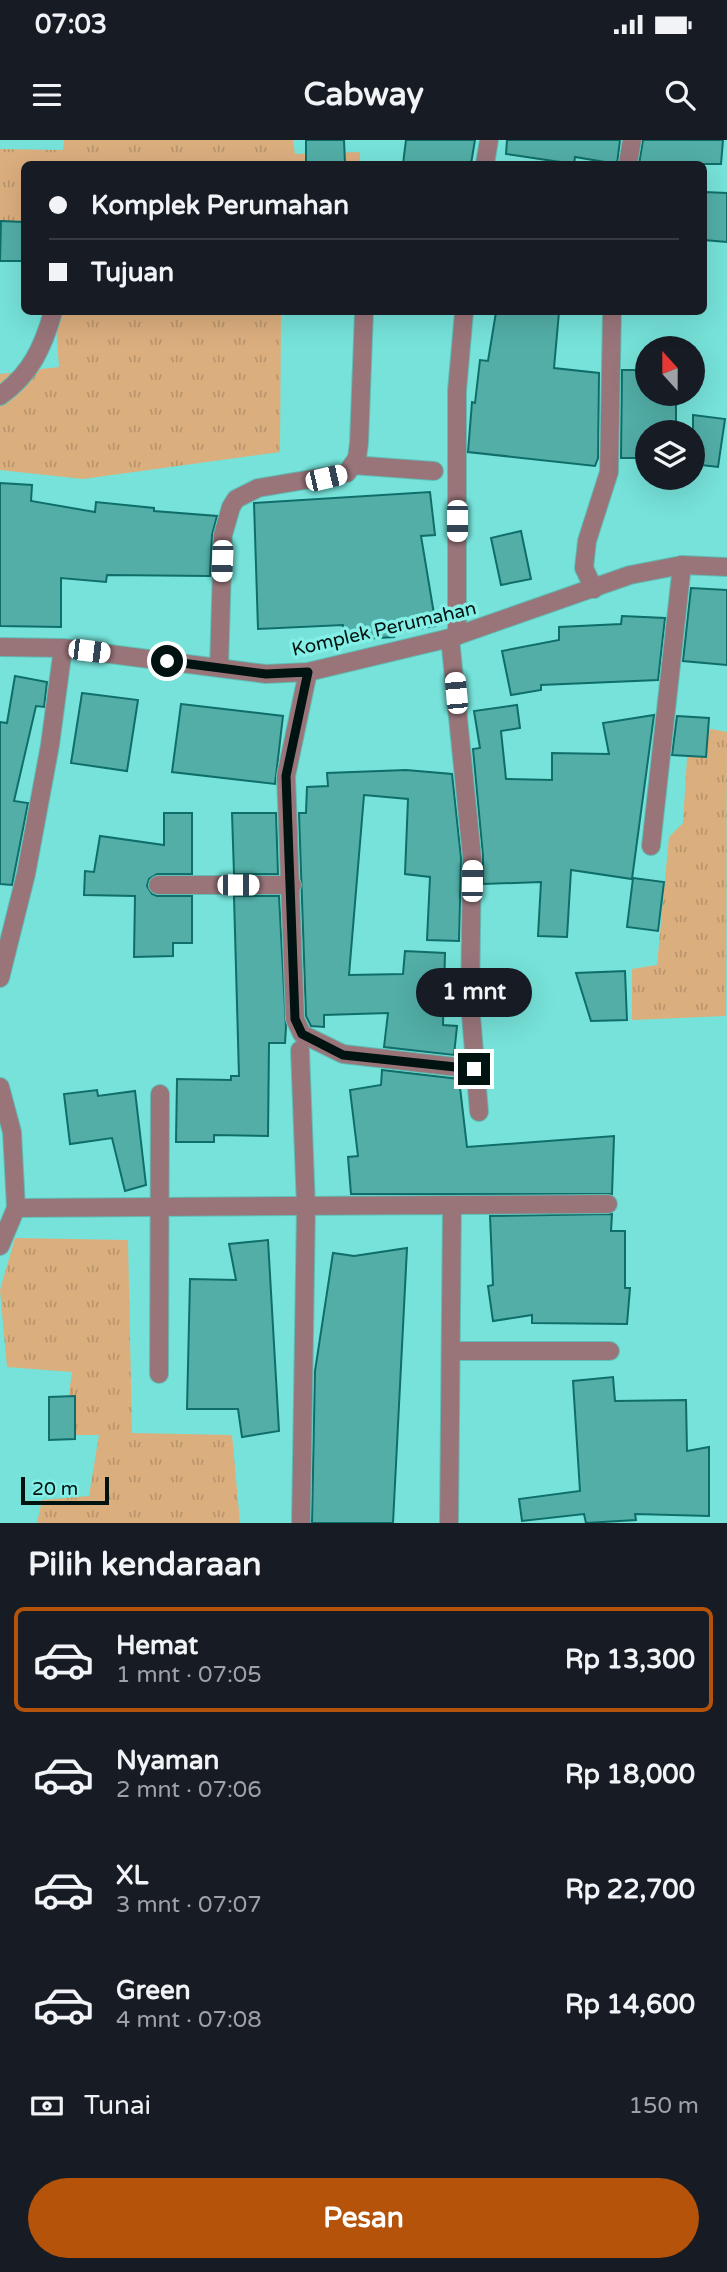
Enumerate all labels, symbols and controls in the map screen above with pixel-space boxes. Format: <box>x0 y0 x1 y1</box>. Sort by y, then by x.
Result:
text: 07:03 <box>35 9 107 40</box>
icon: menu <box>28 76 66 114</box>
text: Cabway <box>303 76 424 114</box>
icon: search <box>661 76 699 114</box>
text: Komplek Perumahan <box>91 190 349 221</box>
text: Tujuan <box>91 257 174 288</box>
north arrow <box>635 336 705 406</box>
map controls <box>635 336 705 490</box>
button: layers <box>635 420 705 490</box>
car <box>304 463 349 493</box>
car <box>447 500 468 542</box>
car <box>211 540 234 582</box>
street label: Komplek Perumahan <box>290 597 478 661</box>
car <box>67 638 112 664</box>
route start <box>151 645 183 677</box>
car <box>444 671 469 715</box>
car <box>462 860 483 902</box>
car <box>218 875 260 896</box>
callout: 1 mnt <box>416 968 532 1016</box>
text: 1 mnt <box>442 978 506 1006</box>
route end <box>458 1053 490 1085</box>
scale bar <box>21 1474 108 1506</box>
text: 20 m <box>32 1478 78 1500</box>
text: Pilih kendaraan <box>28 1546 262 1584</box>
icon: car <box>32 1628 95 1691</box>
text: Hemat <box>116 1630 198 1661</box>
text: Rp 13,300 <box>565 1644 695 1675</box>
text: 1 mnt · 07:05 <box>116 1661 262 1689</box>
icon: car <box>32 1743 95 1806</box>
text: Nyaman <box>116 1745 219 1776</box>
text: Rp 18,000 <box>565 1759 695 1790</box>
text: 2 mnt · 07:06 <box>116 1776 262 1804</box>
icon: car <box>32 1858 95 1921</box>
text: XL <box>116 1860 148 1891</box>
text: Rp 22,700 <box>565 1874 695 1905</box>
text: 3 mnt · 07:07 <box>116 1891 262 1919</box>
icon: car <box>32 1973 95 2036</box>
text: Green <box>116 1975 191 2006</box>
text: Rp 14,600 <box>565 1989 695 2020</box>
text: 4 mnt · 07:08 <box>116 2006 262 2034</box>
icon: cash <box>28 2087 66 2125</box>
text: Tunai <box>84 2090 151 2121</box>
text: 150 m <box>629 2092 699 2120</box>
button: Pesan <box>28 2178 699 2258</box>

